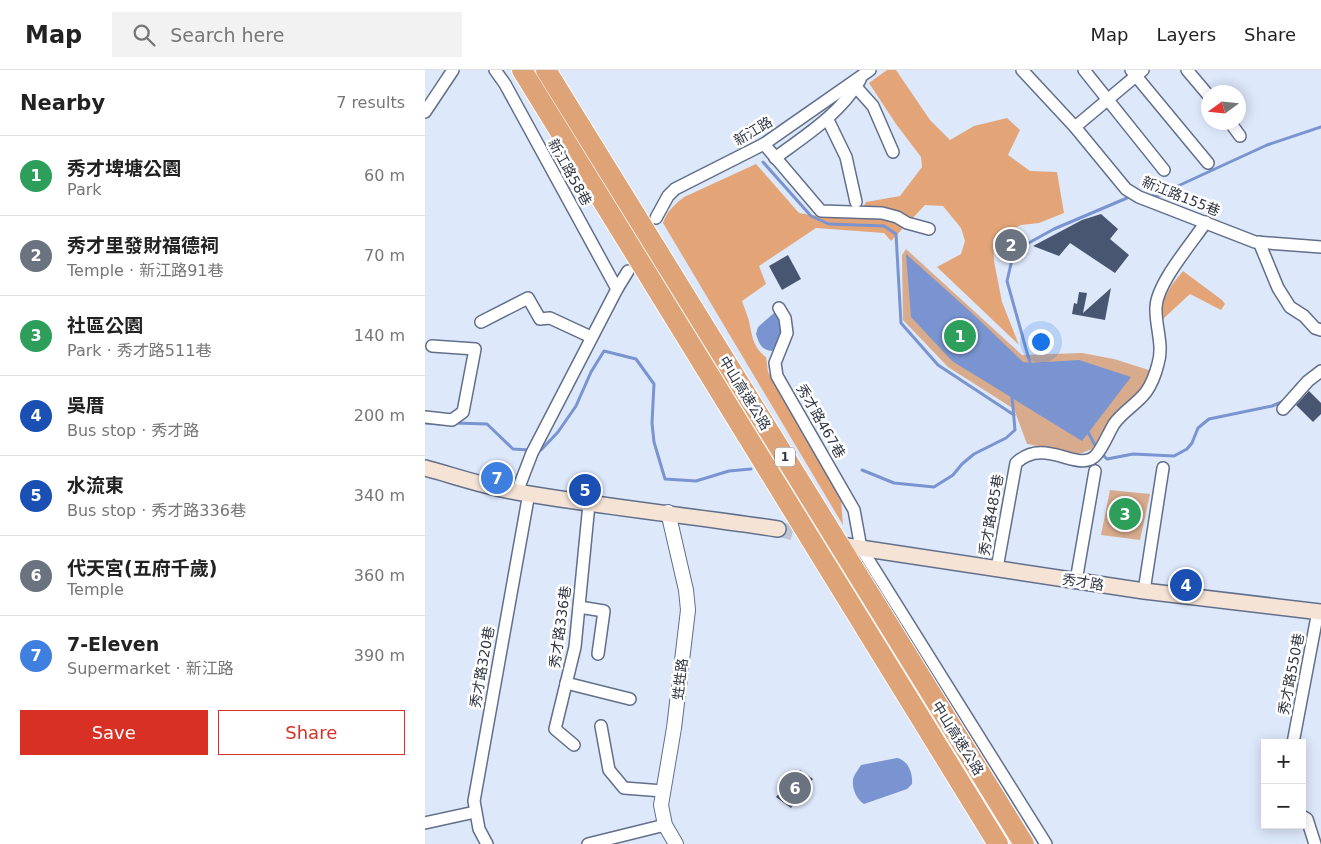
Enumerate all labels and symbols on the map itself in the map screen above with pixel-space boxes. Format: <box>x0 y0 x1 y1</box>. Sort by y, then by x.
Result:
north arrow <box>1201 85 1246 130</box>
street label: 新江路 <box>731 113 775 149</box>
street label: 新江路58巷 <box>545 136 595 208</box>
street label: 新江路155巷 <box>1140 173 1222 219</box>
pin: 2 <box>995 226 1027 264</box>
pin: 1 <box>944 317 976 355</box>
your location <box>1028 329 1054 355</box>
street label: 中山高速公路 <box>716 353 774 433</box>
street label: 秀才路467巷 <box>793 381 849 461</box>
road number: 1 <box>775 448 795 467</box>
pin: 7 <box>481 459 513 497</box>
pin: 5 <box>569 471 601 509</box>
street label: 秀才路485巷 <box>976 473 1006 557</box>
pin: 3 <box>1109 495 1141 533</box>
pin: 4 <box>1170 566 1202 604</box>
street label: 秀才路 <box>1061 571 1105 593</box>
street label: 秀才路336巷 <box>546 585 574 669</box>
street label: 秀才路320巷 <box>467 625 497 709</box>
street label: 秀才路550巷 <box>1275 632 1307 716</box>
street label: 甡甡路 <box>670 657 690 701</box>
street label: 中山高速公路 <box>929 698 987 778</box>
pin: 6 <box>779 769 811 807</box>

